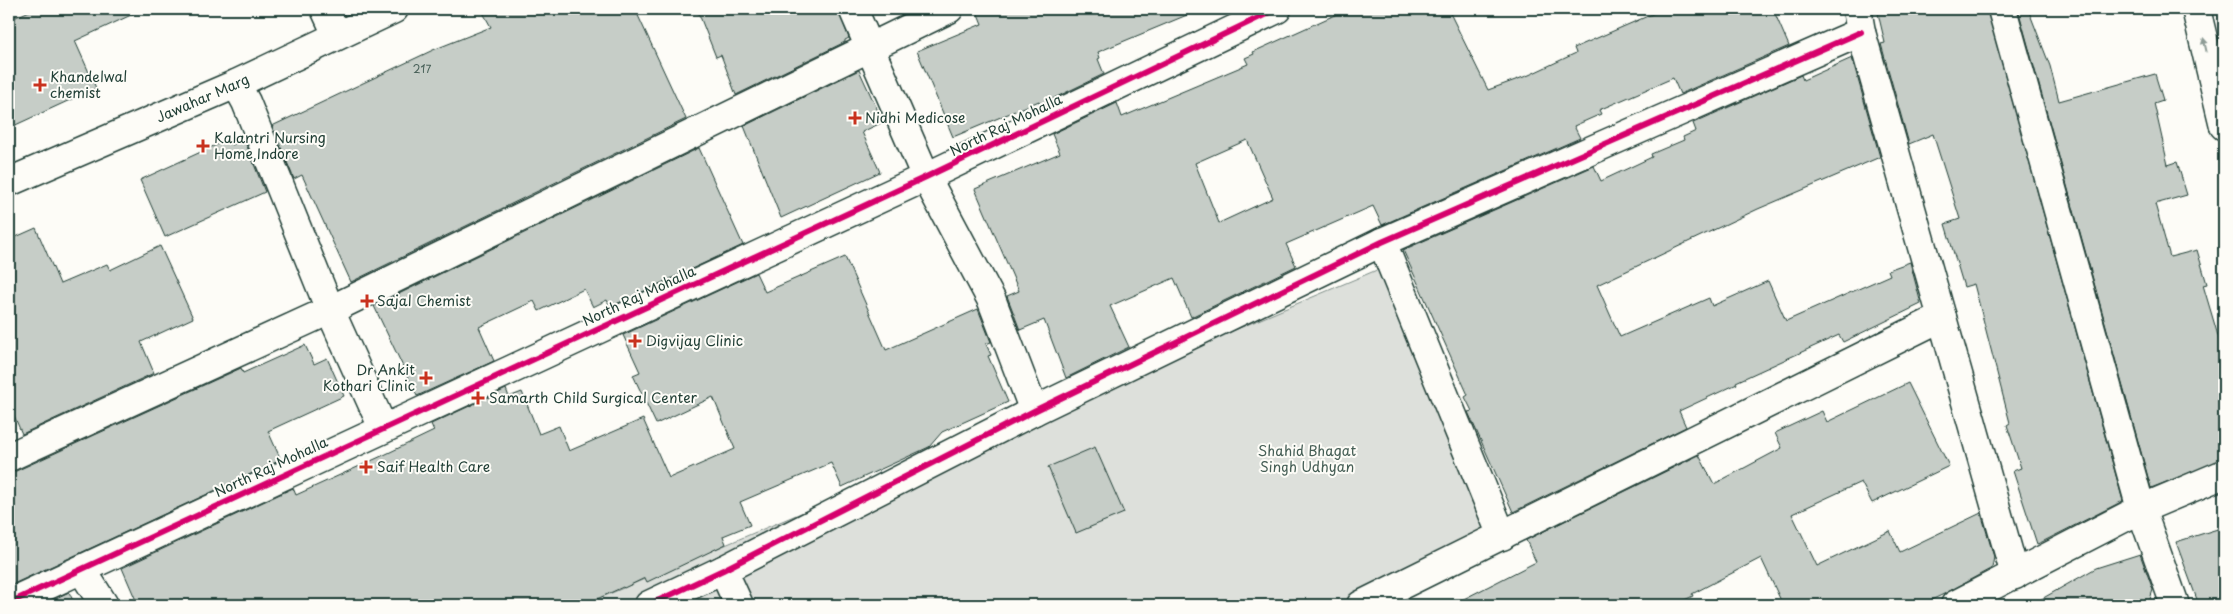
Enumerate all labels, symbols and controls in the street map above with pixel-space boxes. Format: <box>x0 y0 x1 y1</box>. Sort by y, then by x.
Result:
one-way arrow <box>2201 37 2209 52</box>
house number: 217 <box>413 60 431 77</box>
place label: Khandelwal chemist <box>50 66 127 103</box>
street label: Jawahar Marg <box>153 68 253 127</box>
marker: Khandelwal chemist <box>34 79 46 91</box>
street label: North Raj Mohalla <box>946 88 1066 161</box>
place label: Nidhi Medicose <box>865 107 966 128</box>
marker: Nidhi Medicose <box>849 112 861 124</box>
place label: Kalantri Nursing Home,Indore <box>214 127 326 164</box>
marker: Kalantri Nursing Home,Indore <box>196 139 210 153</box>
street label: North Raj Mohalla <box>579 260 699 331</box>
place label: Sajal Chemist <box>377 290 471 311</box>
marker: Sajal Chemist <box>361 295 373 307</box>
place label: Digvijay Clinic <box>646 330 743 351</box>
marker: Digvijay Clinic <box>628 334 642 348</box>
place label: Dr Ankit Kothari Clinic <box>323 359 415 396</box>
marker: Dr Ankit Kothari Clinic <box>419 371 433 385</box>
place label: Samarth Child Surgical Center <box>489 387 698 408</box>
marker: Samarth Child Surgical Center <box>471 391 485 405</box>
street label: North Raj Mohalla <box>211 431 331 502</box>
park label: Shahid Bhagat Singh Udhyan <box>1258 440 1356 477</box>
place label: Saif Health Care <box>377 456 490 477</box>
marker: Saif Health Care <box>359 460 373 474</box>

